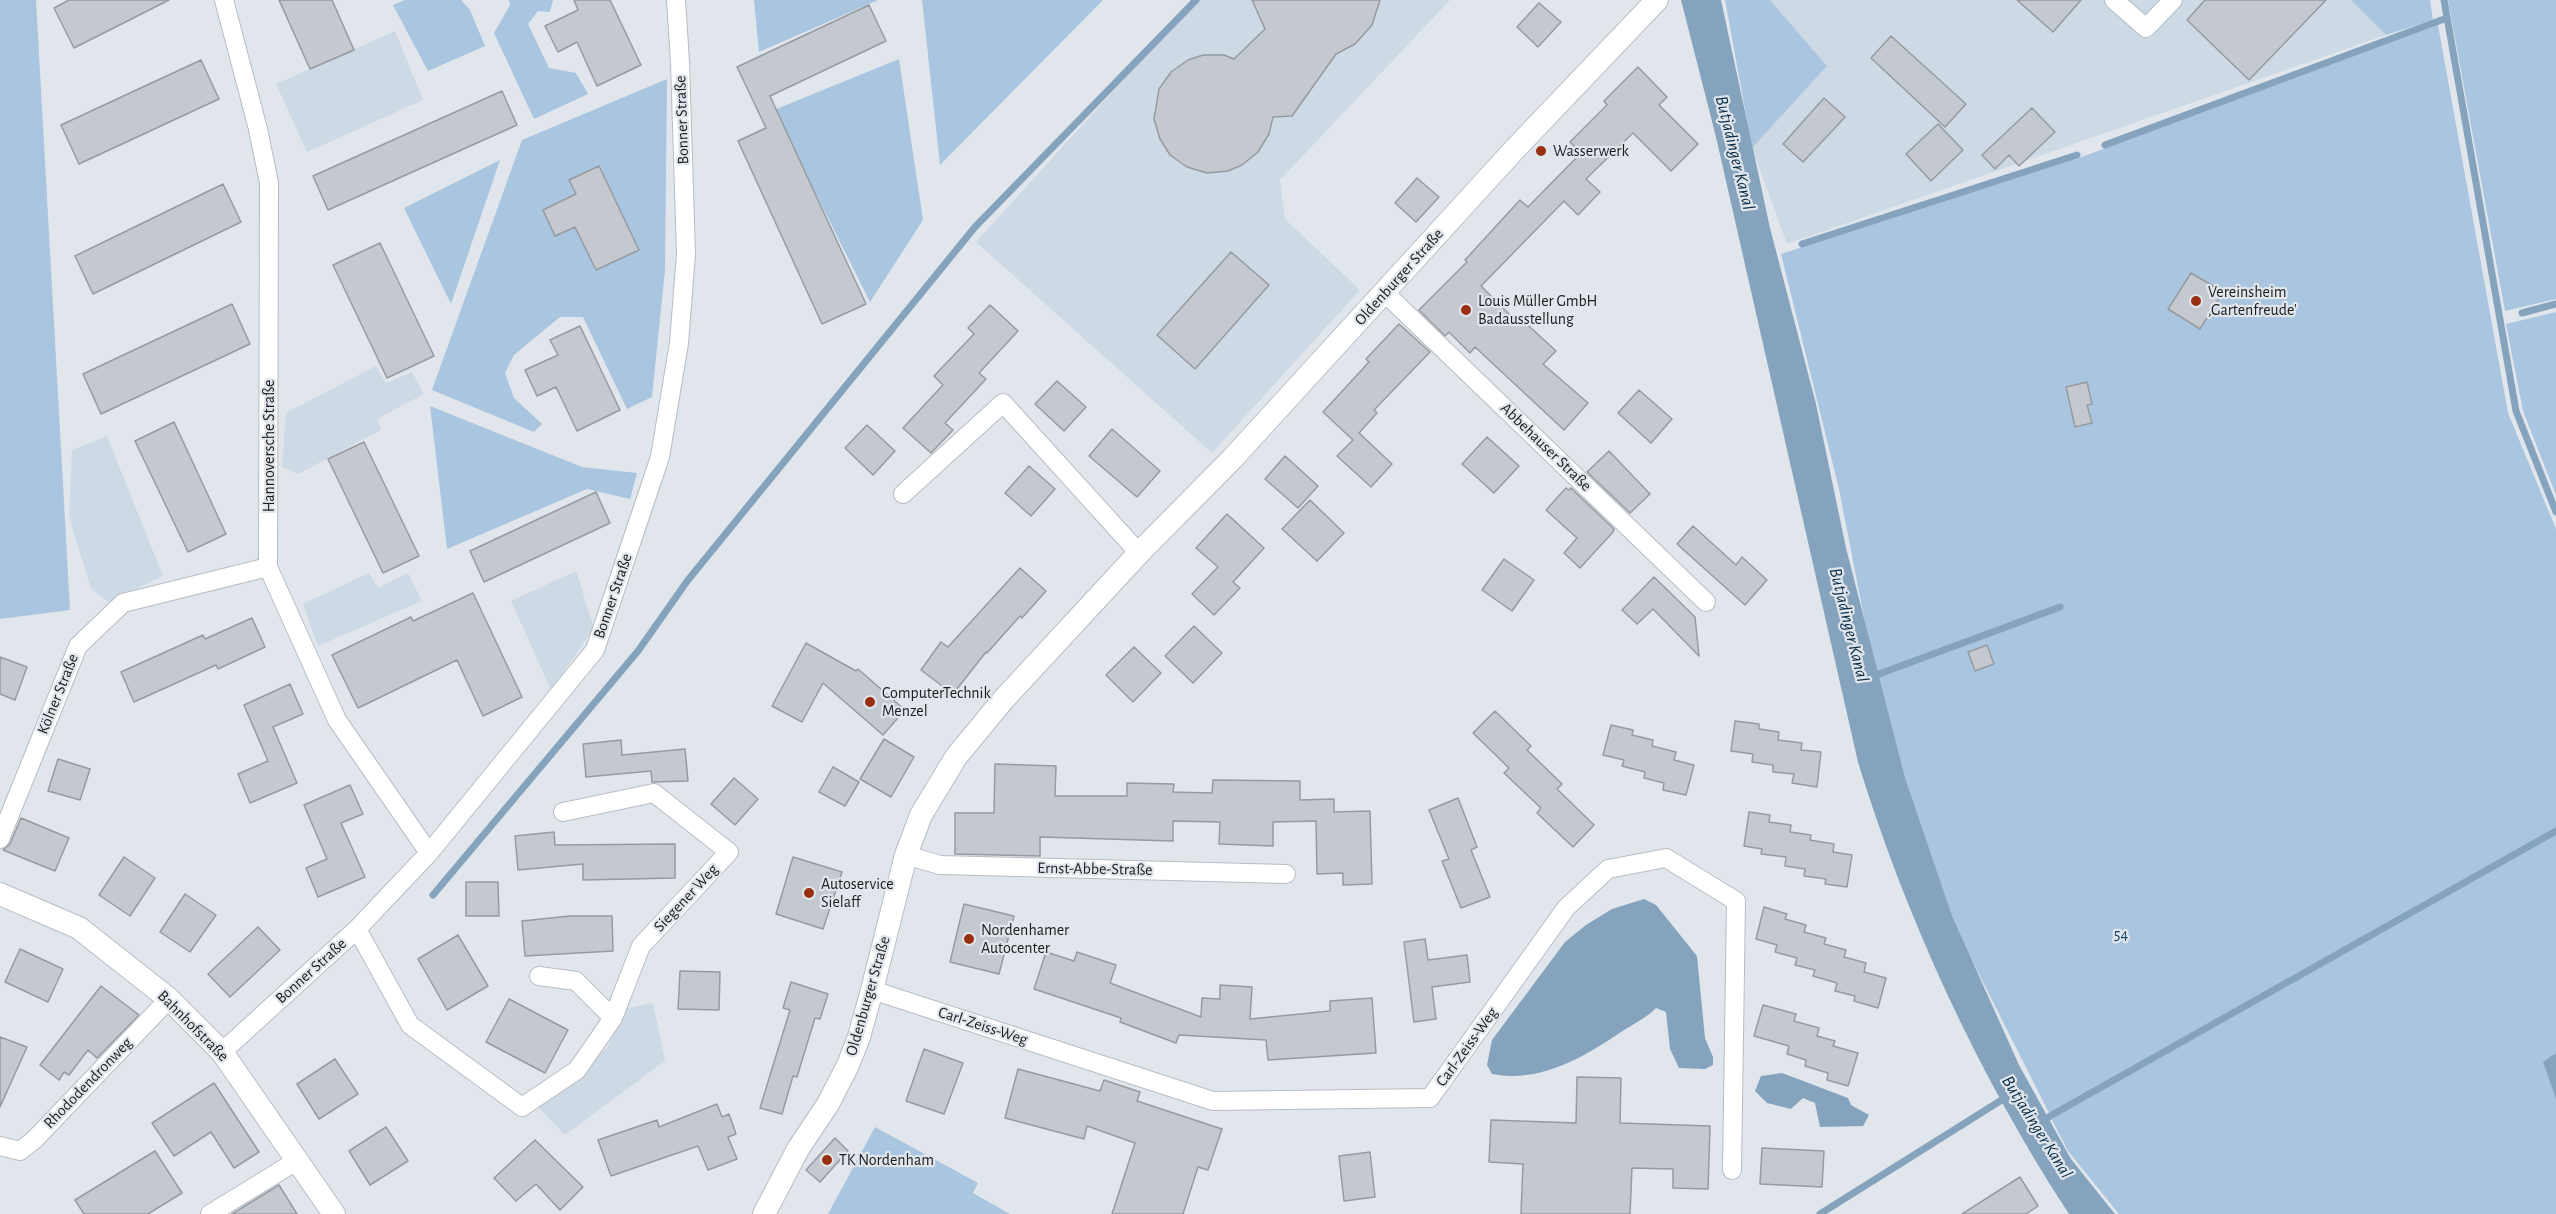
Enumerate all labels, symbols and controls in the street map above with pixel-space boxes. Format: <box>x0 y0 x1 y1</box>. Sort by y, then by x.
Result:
street label: Bonner Straße <box>671 75 693 165</box>
water label: Butjadinger Kanal <box>1710 94 1760 212</box>
place label: Wasserwerk <box>1553 141 1629 161</box>
marker: Wasserwerk <box>1534 144 1548 158</box>
street label: Oldenburger Straße <box>1350 225 1448 329</box>
place label: Vereinsheim ,Gartenfreude' <box>2208 282 2297 320</box>
place label: Louis Müller GmbH Badausstellung <box>1478 291 1597 329</box>
marker: Vereinsheim ,Gartenfreude' <box>2189 294 2203 308</box>
marker: Louis Müller GmbH Badausstellung <box>1459 303 1473 317</box>
street label: Hannoversche Straße <box>259 380 279 512</box>
street label: Abbehauser Straße <box>1496 399 1596 495</box>
street label: Bonner Straße <box>589 551 637 641</box>
water label: Butjadinger Kanal <box>1824 566 1874 684</box>
street label: Kölner Straße <box>33 651 83 737</box>
place label: ComputerTechnik Menzel <box>882 683 991 721</box>
marker: ComputerTechnik Menzel <box>863 695 877 709</box>
street label: Ernst-Abbe-Straße <box>1037 858 1153 880</box>
street label: Siegener Weg <box>650 860 722 936</box>
place label: Autoservice Sielaff <box>821 874 894 912</box>
marker: Autoservice Sielaff <box>802 886 816 900</box>
place label: Nordenhamer Autocenter <box>981 920 1069 958</box>
park label: 54 <box>2114 924 2128 944</box>
marker: Nordenhamer Autocenter <box>962 932 976 946</box>
street label: Bonner Straße <box>272 934 350 1008</box>
street label: Oldenburger Straße <box>842 934 894 1058</box>
street label: Bahnhofstraße <box>153 986 233 1066</box>
street label: Carl-Zeiss-Weg <box>936 1003 1030 1049</box>
street label: Carl-Zeiss-Weg <box>1432 1004 1502 1090</box>
street label: Rhododendronweg <box>40 1033 136 1133</box>
water label: Butjadinger Kanal <box>1997 1072 2077 1182</box>
place label: TK Nordenham <box>839 1150 934 1170</box>
marker: TK Nordenham <box>820 1153 834 1167</box>

